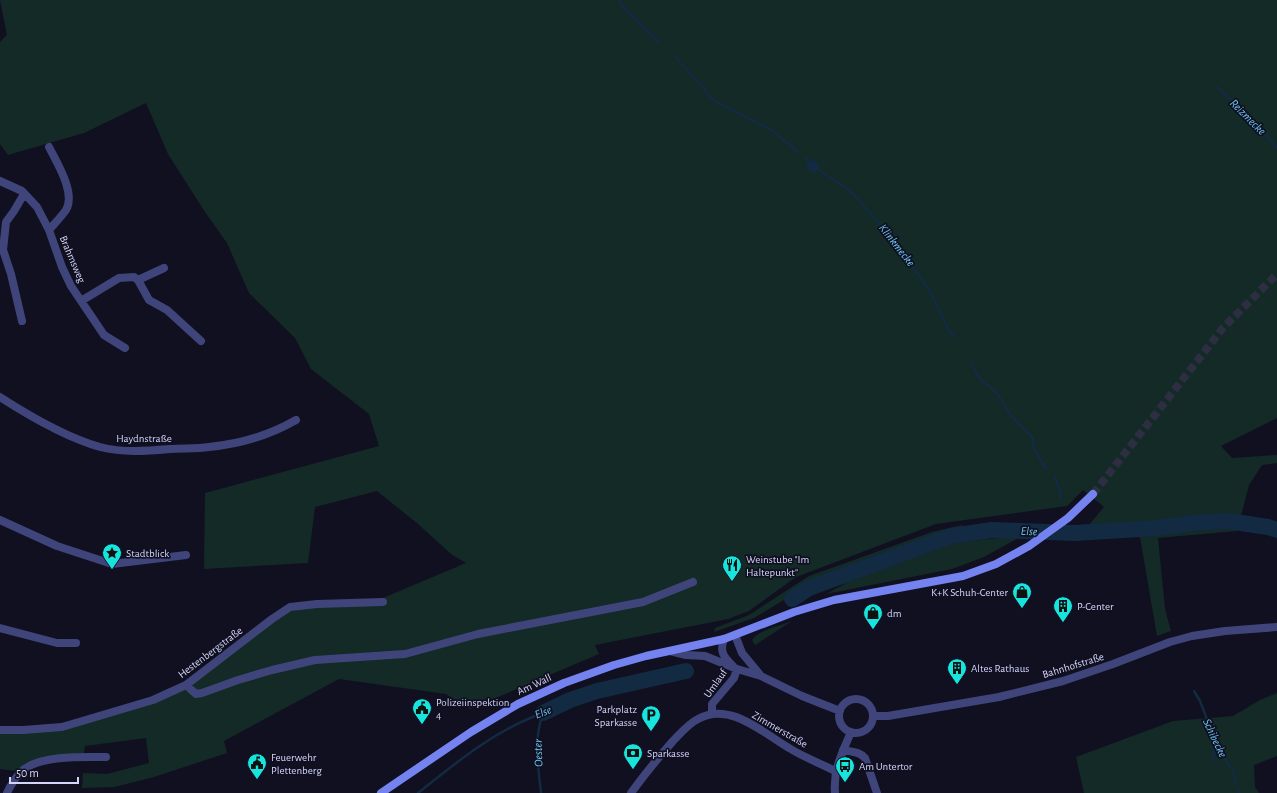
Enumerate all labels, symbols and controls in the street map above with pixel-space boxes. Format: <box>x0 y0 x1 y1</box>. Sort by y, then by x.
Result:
water label: Reizmecke <box>1228 97 1269 138</box>
water label: Klinkmecke <box>877 222 917 269</box>
street label: Brahmsweg <box>58 234 88 285</box>
street label: Haydnstraße <box>116 433 172 444</box>
water label: Else <box>1020 525 1038 537</box>
place icon: Stadtblick <box>101 542 123 570</box>
place label: Stadtblick <box>126 548 169 559</box>
restaurant icon: Weinstube "Im Haltepunkt" <box>721 554 743 582</box>
place label: Weinstube "Im Haltepunkt" <box>746 554 809 578</box>
shop icon: K+K Schuh-Center <box>1011 581 1033 609</box>
place label: K+K Schuh-Center <box>931 587 1008 598</box>
building icon: P-Center <box>1052 595 1074 623</box>
place label: P-Center <box>1077 601 1114 612</box>
shop icon: dm <box>862 602 884 630</box>
place label: dm <box>887 608 902 619</box>
street label: Hestenbergstraße <box>176 625 245 680</box>
street label: Bahnhofstraße <box>1041 651 1105 680</box>
building icon: Altes Rathaus <box>946 657 968 685</box>
place label: Altes Rathaus <box>971 663 1029 674</box>
street label: Umlauf <box>702 666 729 700</box>
street label: Am Wall <box>515 672 553 697</box>
public building icon: Polizeiinspektion 4 <box>411 697 433 725</box>
place label: Polizeiinspektion 4 <box>436 697 509 721</box>
water label: Else <box>533 703 553 721</box>
place label: Parkplatz Sparkasse <box>595 704 637 728</box>
parking icon: Parkplatz Sparkasse <box>640 704 662 732</box>
street label: Zimmerstraße <box>750 709 809 750</box>
water label: Schibecke <box>1201 717 1229 760</box>
water label: Oester <box>531 738 544 767</box>
bank icon: Sparkasse <box>622 742 644 770</box>
place label: Sparkasse <box>647 748 689 759</box>
public building icon: Feuerwehr Plettenberg <box>246 752 268 780</box>
place label: Feuerwehr Plettenberg <box>271 752 322 776</box>
bus stop icon: Am Untertor <box>834 755 856 783</box>
scale bar <box>10 759 78 785</box>
place label: Am Untertor <box>859 761 913 772</box>
text: 50 m <box>16 767 39 779</box>

